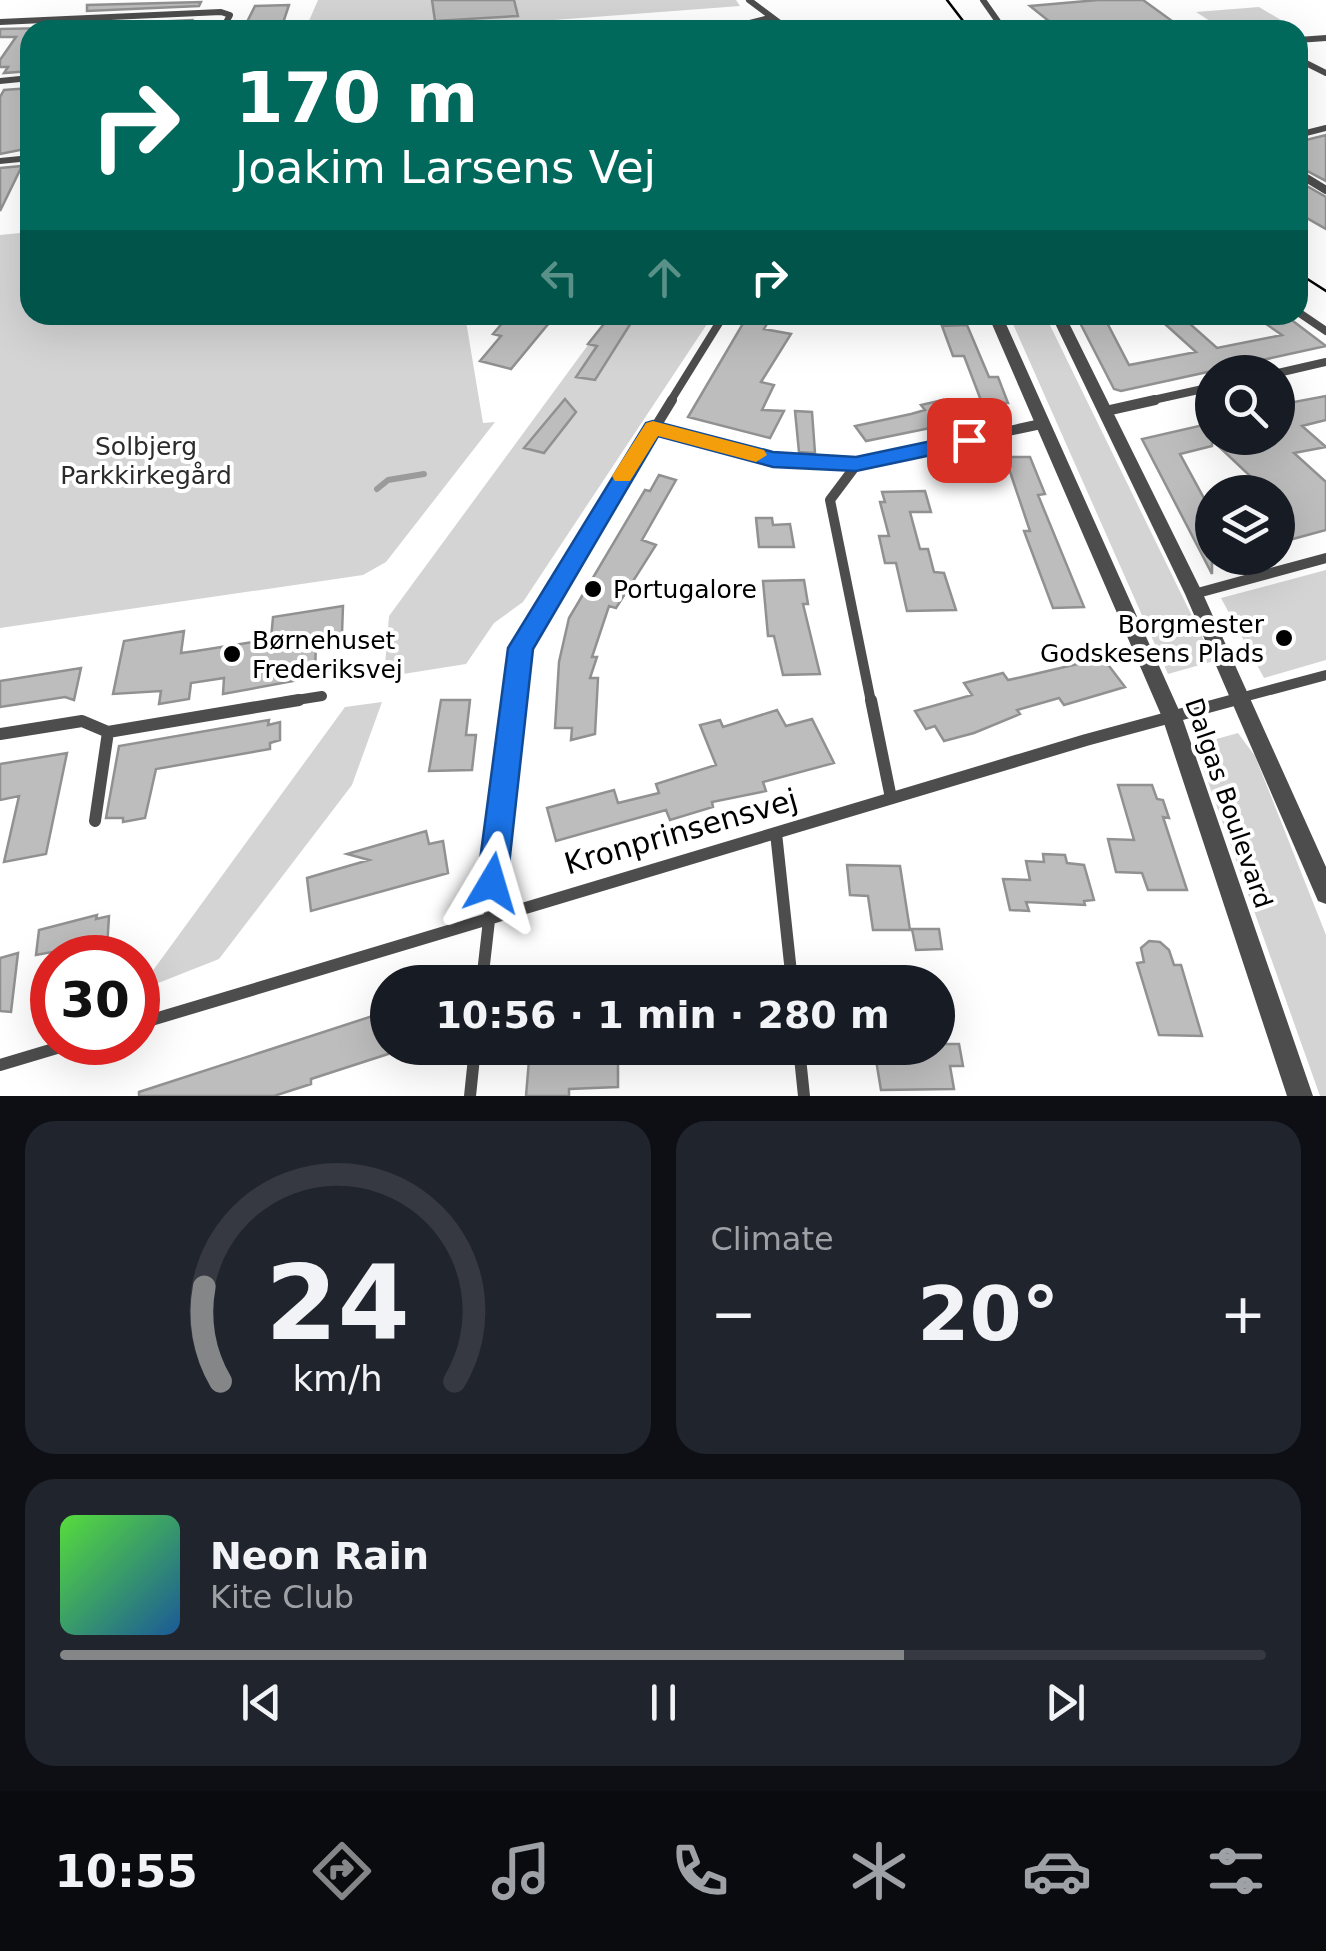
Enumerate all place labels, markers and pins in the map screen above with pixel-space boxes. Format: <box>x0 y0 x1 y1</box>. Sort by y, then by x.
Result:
pin <box>927 398 1012 483</box>
place label: Portugalore <box>613 575 757 604</box>
marker: Portugalore <box>582 578 604 600</box>
place label: Borgmester Godskesens Plads <box>1040 610 1265 668</box>
place label: Børnehuset Frederiksvej <box>252 626 403 684</box>
marker: Borgmester Godskesens Plads <box>1273 627 1295 649</box>
marker: Børnehuset Frederiksvej <box>221 643 243 665</box>

